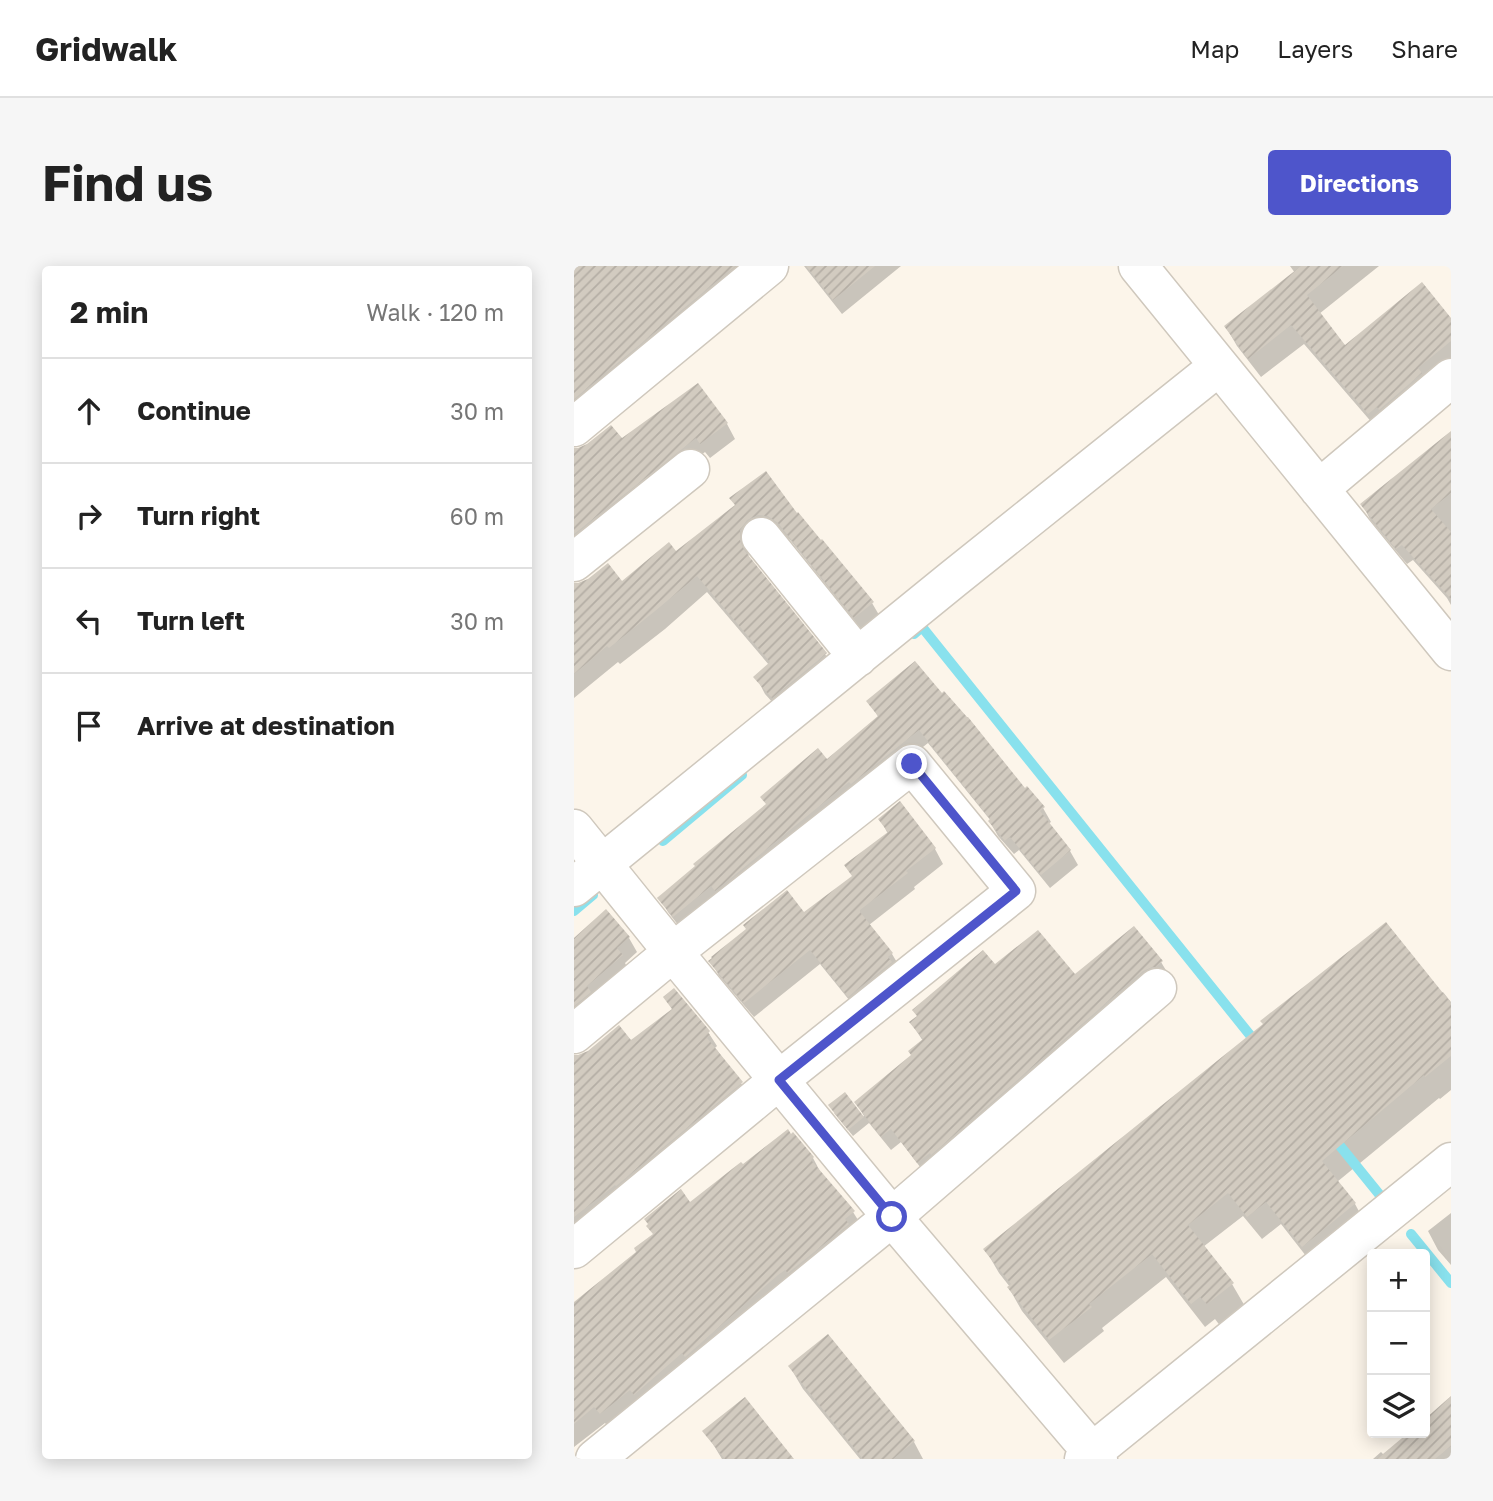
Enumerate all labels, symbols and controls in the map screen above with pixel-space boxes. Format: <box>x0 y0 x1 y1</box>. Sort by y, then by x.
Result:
text: Gridwalk <box>35 29 177 68</box>
text: Map <box>1190 34 1239 63</box>
text: Layers <box>1277 34 1353 63</box>
text: Share <box>1391 34 1458 63</box>
button: Directions <box>1268 150 1451 215</box>
text: Find us <box>42 153 213 212</box>
text: 2 min <box>70 294 148 330</box>
text: Walk · 120 m <box>366 298 504 326</box>
icon: ahead <box>70 392 108 430</box>
text: Continue <box>137 395 251 426</box>
text: 30 m <box>450 397 504 425</box>
icon: right <box>70 497 108 535</box>
text: Turn right <box>137 500 260 531</box>
text: 60 m <box>450 502 504 530</box>
icon: left <box>70 602 108 640</box>
text: Turn left <box>137 605 245 636</box>
text: 30 m <box>450 607 504 635</box>
icon: arrive <box>70 707 108 745</box>
text: Arrive at destination <box>137 710 395 741</box>
route end <box>896 748 927 779</box>
route start <box>876 1201 907 1232</box>
map controls <box>1367 1249 1430 1438</box>
button: + <box>1367 1249 1430 1312</box>
button: − <box>1367 1312 1430 1375</box>
button: layers <box>1367 1375 1430 1438</box>

